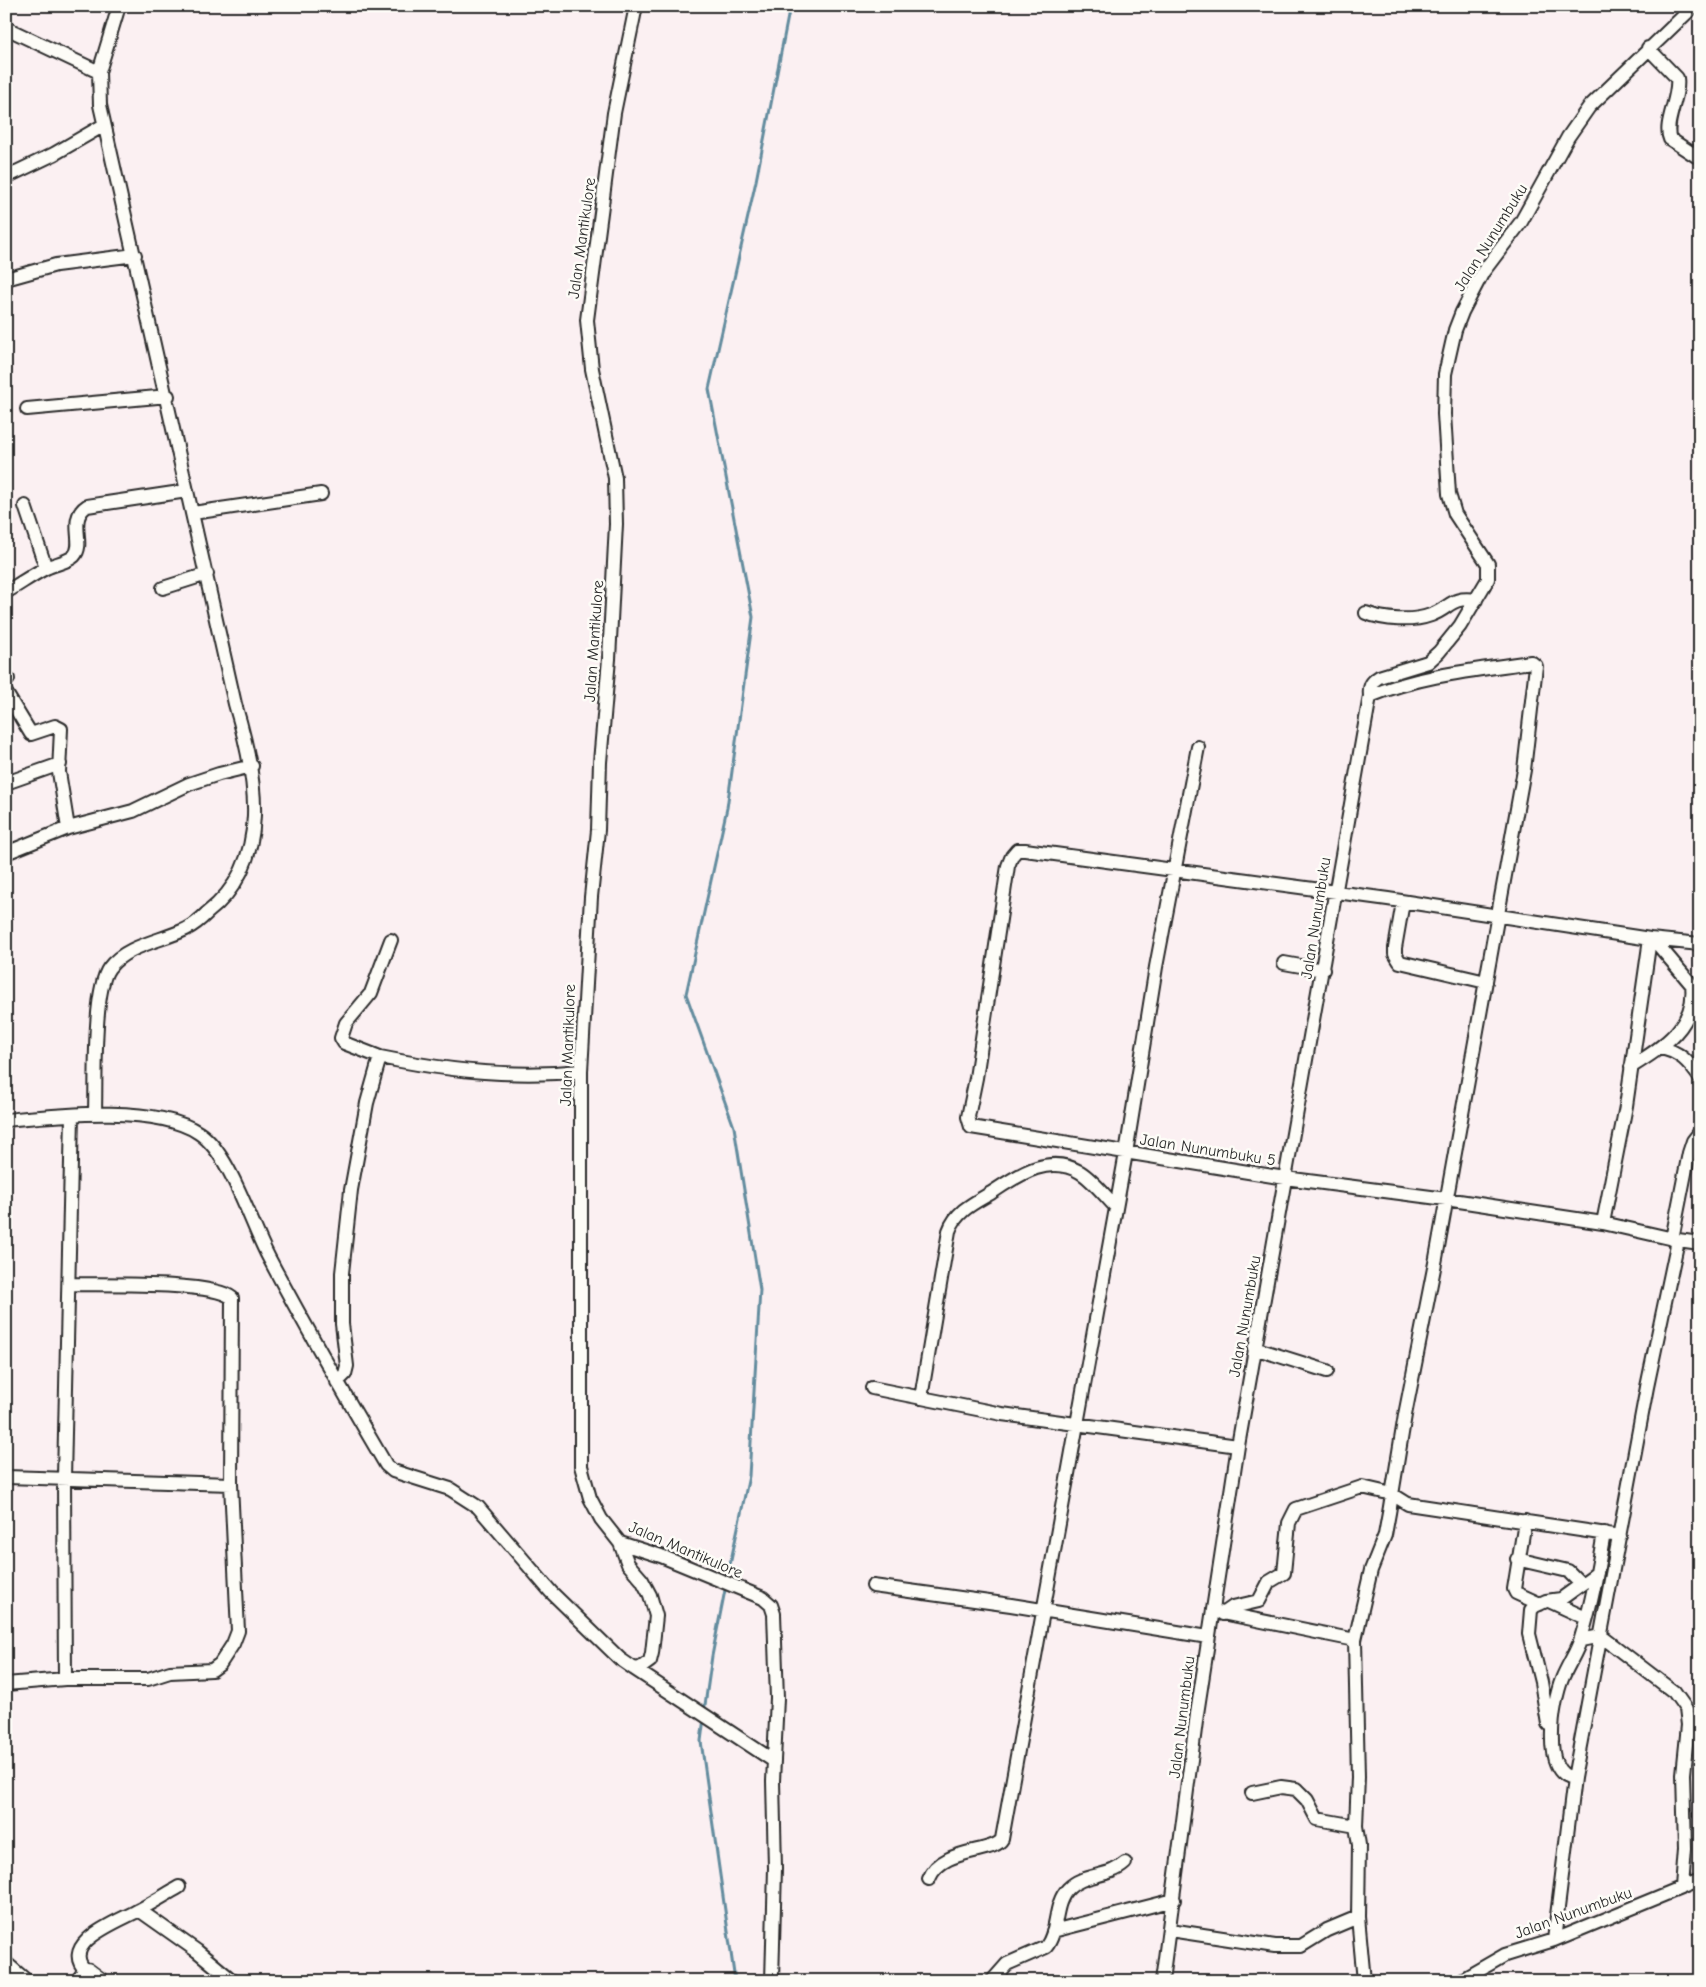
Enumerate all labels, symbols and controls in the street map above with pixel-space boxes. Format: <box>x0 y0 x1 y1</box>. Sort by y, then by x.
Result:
street label: Jalan Mantikulore <box>565 176 599 300</box>
street label: Jalan Nunumbuku <box>1451 181 1531 295</box>
street label: Jalan Mantikulore <box>581 579 607 703</box>
street label: Jalan Nunumbuku <box>1297 856 1335 980</box>
street label: Jalan Mantikulore <box>557 984 579 1106</box>
street label: Jalan Nunumbuku 5 <box>1139 1130 1277 1170</box>
street label: Jalan Nunumbuku <box>1225 1254 1265 1378</box>
street label: Jalan Mantikulore <box>626 1518 745 1582</box>
street label: Jalan Nunumbuku <box>1166 1655 1198 1779</box>
street label: Jalan Nunumbuku <box>1512 1883 1634 1942</box>

